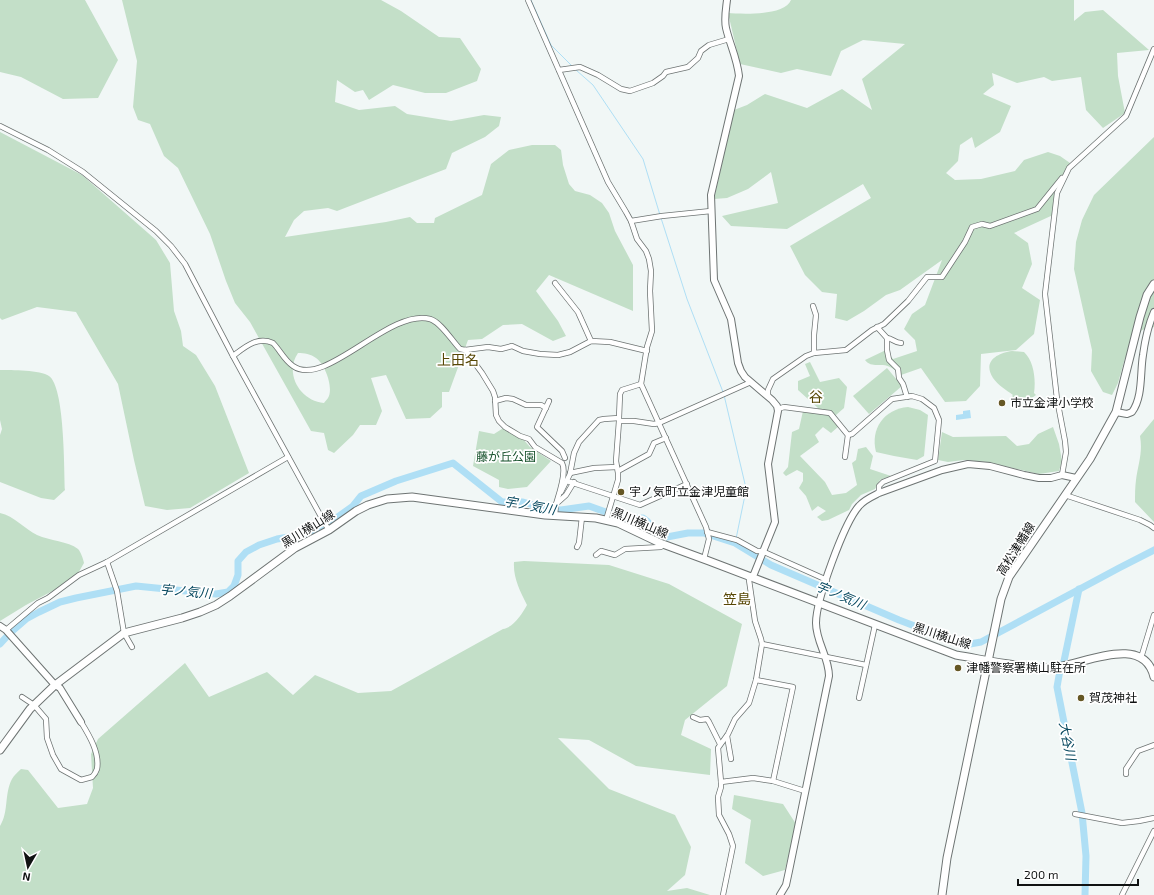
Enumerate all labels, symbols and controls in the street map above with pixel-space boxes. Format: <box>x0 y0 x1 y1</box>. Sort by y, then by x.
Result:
district label: 上田名 <box>437 351 479 368</box>
district label: 谷 <box>809 388 823 405</box>
place label: 市立金津小学校 <box>1010 395 1094 409</box>
marker: 市立金津小学校 <box>997 398 1007 408</box>
park label: 藤が丘公園 <box>476 449 536 463</box>
place label: 宇ノ気町立金津児童館 <box>629 484 749 498</box>
marker: 宇ノ気町立金津児童館 <box>616 487 626 497</box>
water label: 宇ノ気川 <box>503 493 559 518</box>
street label: 黒川横山線 <box>610 504 671 540</box>
street label: 黒川横山線 <box>278 506 337 550</box>
street label: 高松津幡線 <box>993 519 1037 578</box>
water label: 宇ノ気川 <box>814 577 870 613</box>
water label: 宇ノ気川 <box>159 581 215 601</box>
district label: 笠島 <box>723 590 751 607</box>
street label: 黒川横山線 <box>912 619 973 651</box>
place label: 津幡警察署横山駐在所 <box>966 660 1086 674</box>
marker: 津幡警察署横山駐在所 <box>953 663 963 673</box>
place label: 賀茂神社 <box>1089 690 1137 704</box>
marker: 賀茂神社 <box>1076 693 1086 703</box>
water label: 大谷川 <box>1056 720 1080 764</box>
north arrow <box>8 847 48 887</box>
scale bar <box>1018 861 1138 887</box>
text: 200 m <box>1024 867 1058 881</box>
text: N <box>21 870 31 884</box>

